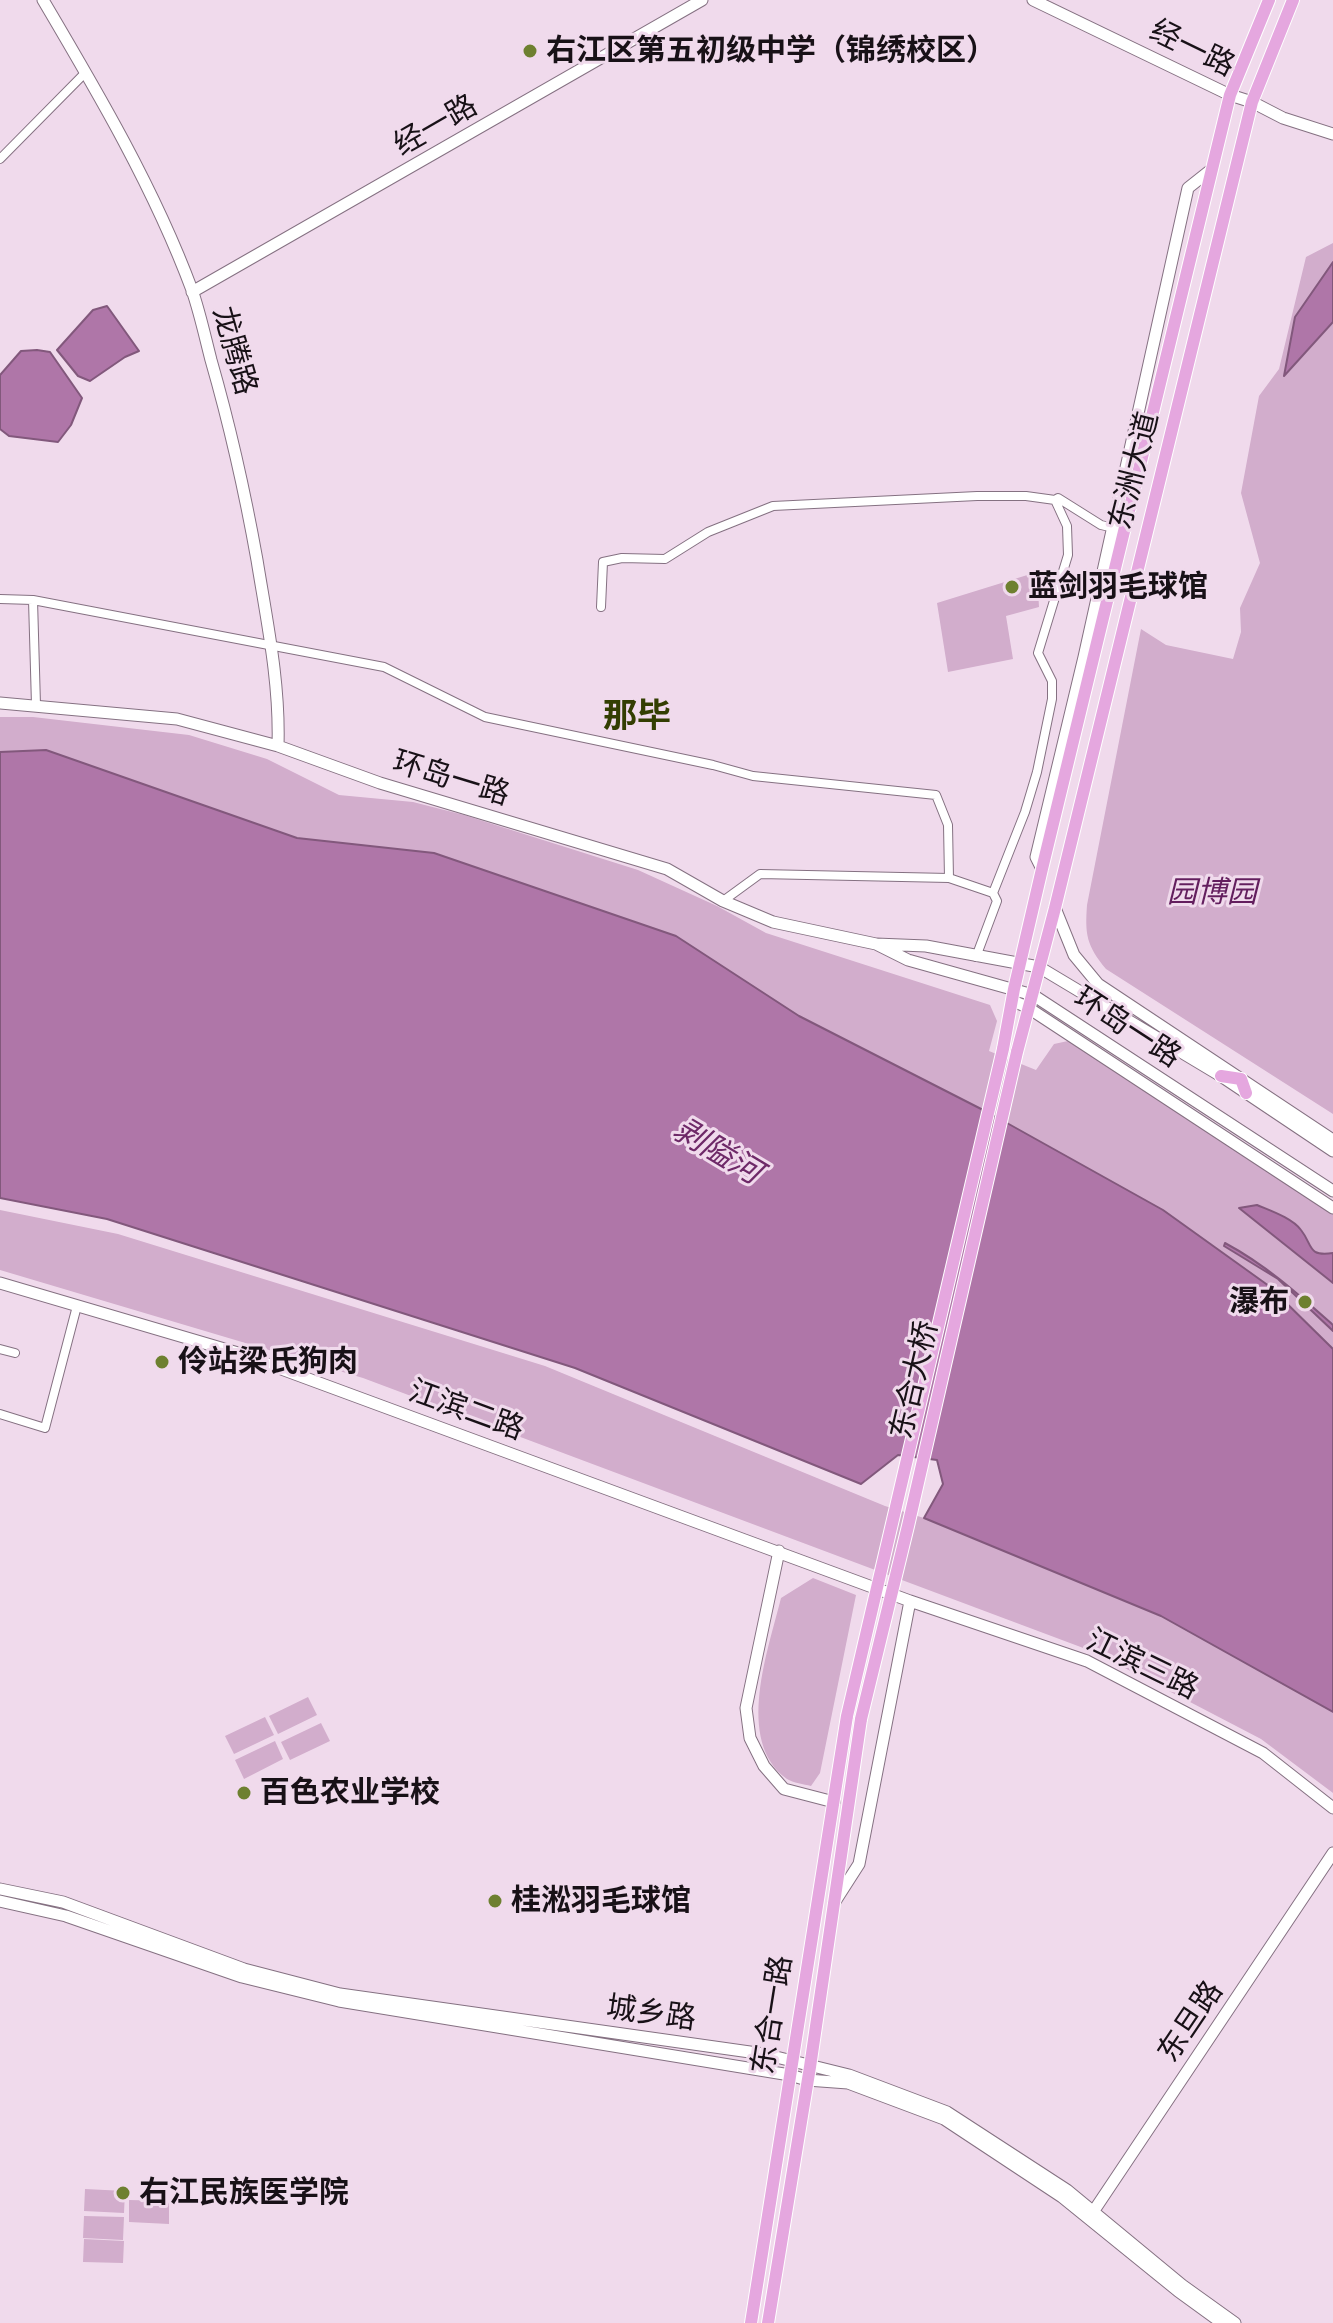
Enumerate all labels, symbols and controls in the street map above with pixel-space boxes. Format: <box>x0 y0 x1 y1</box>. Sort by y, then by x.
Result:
street label: 经一路 <box>1144 13 1240 85</box>
place label: 右江区第五初级中学（锦绣校区） <box>546 33 996 69</box>
marker: 右江区第五初级中学（锦绣校区） <box>521 42 539 60</box>
street label: 经一路 <box>388 88 484 164</box>
street label: 龙腾路 <box>204 303 264 399</box>
street label: 东洲大道 <box>1103 408 1167 534</box>
place label: 蓝剑羽毛球馆 <box>1028 569 1208 605</box>
marker: 蓝剑羽毛球馆 <box>1003 578 1021 596</box>
district label: 那毕 <box>603 697 671 737</box>
street label: 环岛一路 <box>388 744 514 814</box>
park label: 园博园 <box>1167 875 1257 911</box>
street label: 环岛一路 <box>1067 980 1187 1076</box>
water label: 剥隘河 <box>666 1111 768 1193</box>
place label: 瀑布 <box>1229 1284 1289 1320</box>
marker: 瀑布 <box>1296 1293 1314 1311</box>
street label: 东合大桥 <box>884 1317 946 1443</box>
place label: 伶站梁氏狗肉 <box>178 1344 358 1380</box>
marker: 伶站梁氏狗肉 <box>153 1353 171 1371</box>
street label: 江滨二路 <box>403 1374 529 1448</box>
street label: 江滨三路 <box>1080 1623 1204 1707</box>
place label: 百色农业学校 <box>260 1775 440 1811</box>
marker: 百色农业学校 <box>235 1784 253 1802</box>
place label: 桂淞羽毛球馆 <box>511 1883 691 1919</box>
marker: 桂淞羽毛球馆 <box>486 1892 504 1910</box>
street label: 东合一路 <box>746 1953 800 2077</box>
street label: 东旦路 <box>1151 1975 1231 2069</box>
street label: 城乡路 <box>604 1990 698 2038</box>
place label: 右江民族医学院 <box>139 2175 349 2211</box>
marker: 右江民族医学院 <box>114 2184 132 2202</box>

